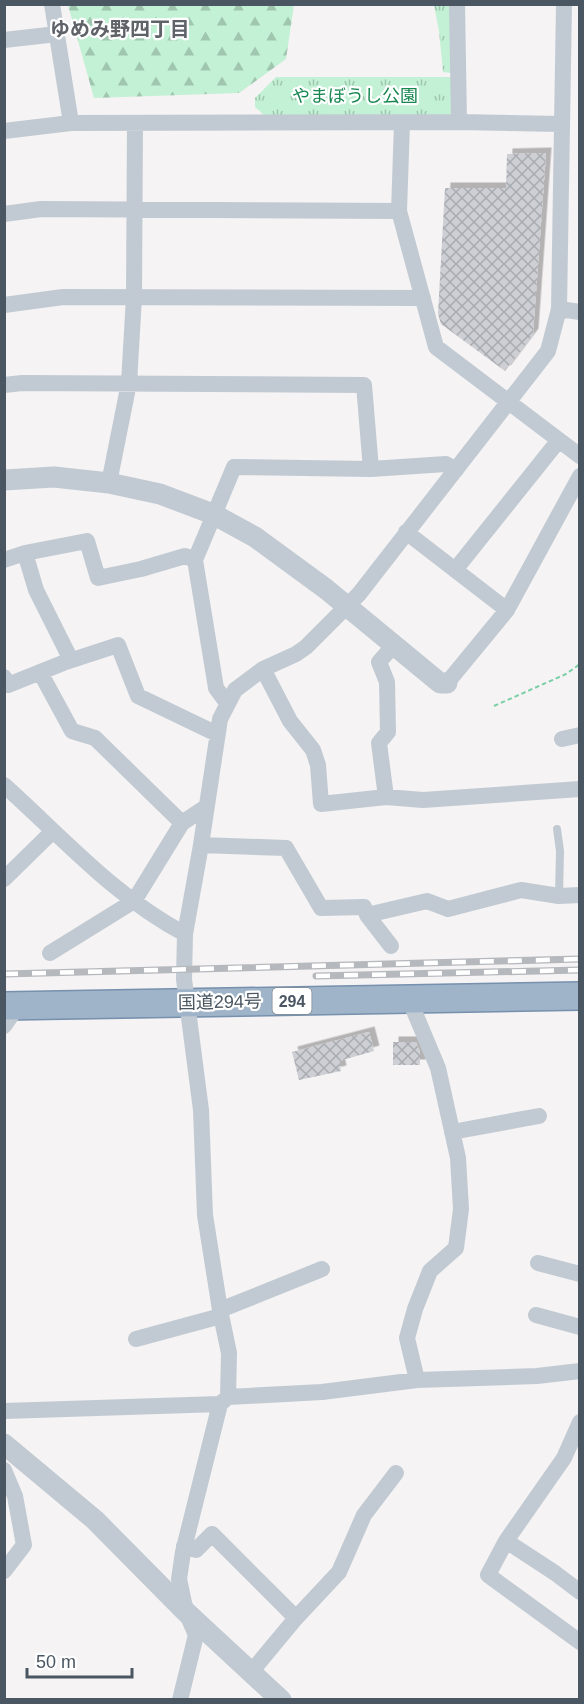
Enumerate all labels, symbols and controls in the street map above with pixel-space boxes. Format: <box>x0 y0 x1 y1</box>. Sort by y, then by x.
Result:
district label: ゆめみ野四丁目 <box>50 18 190 40</box>
park label: やまぼうし公園 <box>292 86 418 106</box>
road number: 294 <box>272 988 312 1014</box>
street label: 国道294号 <box>178 991 262 1013</box>
scale bar <box>27 1641 132 1679</box>
text: 50 m <box>36 1652 76 1672</box>

